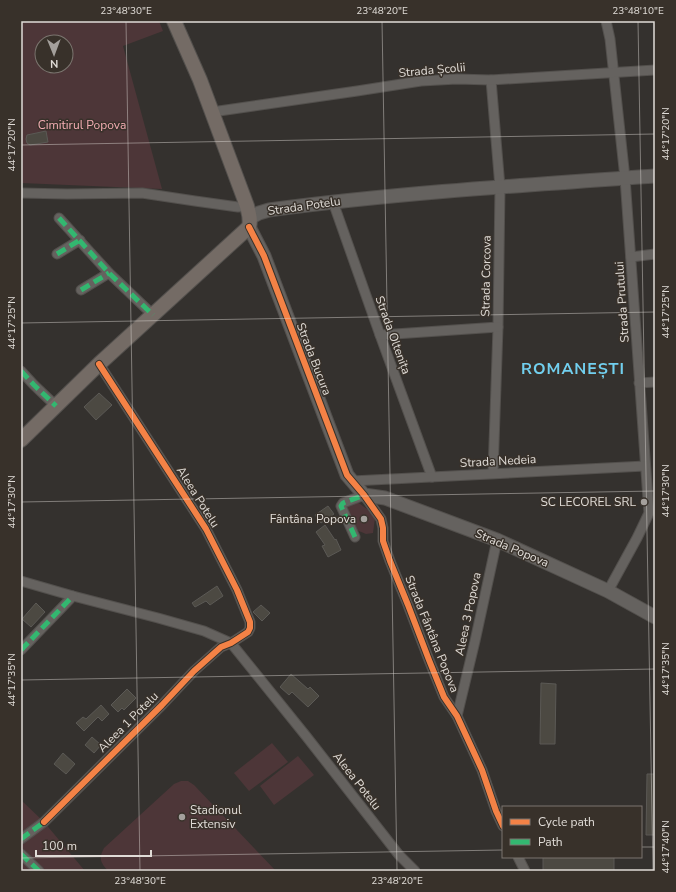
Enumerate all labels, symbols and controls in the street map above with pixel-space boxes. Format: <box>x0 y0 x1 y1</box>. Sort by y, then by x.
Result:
text: 23°48'30"E <box>100 4 152 18</box>
text: 23°48'20"E <box>356 4 408 18</box>
text: 23°48'10"E <box>612 4 664 18</box>
north arrow <box>34 34 74 74</box>
text: N <box>50 56 58 71</box>
street label: Strada Școlii <box>398 59 466 81</box>
text: 44°17'20"N <box>659 107 673 161</box>
park label: Cimitirul Popova <box>38 117 126 133</box>
text: 44°17'20"N <box>5 118 19 172</box>
street label: Strada Potelu <box>267 193 341 219</box>
street label: Strada Corcova <box>477 235 495 317</box>
street label: Strada Prutului <box>611 261 633 343</box>
text: 44°17'25"N <box>659 285 673 339</box>
street label: Strada Oltenița <box>371 294 415 376</box>
text: 44°17'25"N <box>5 296 19 350</box>
street label: Strada Bucura <box>293 321 335 397</box>
district label: ROMANEȘTI <box>521 358 625 380</box>
street label: Strada Nedeia <box>459 451 537 471</box>
street label: Aleea Potelu <box>173 463 223 531</box>
text: 44°17'30"N <box>659 464 673 518</box>
text: 44°17'30"N <box>5 475 19 529</box>
place label: SC LECOREL SRL <box>540 494 636 510</box>
marker: SC LECOREL SRL <box>639 497 649 507</box>
place label: Fântâna Popova <box>270 511 356 527</box>
marker: Fântâna Popova <box>359 514 369 524</box>
street label: Strada Popova <box>473 525 551 571</box>
street label: Aleea 3 Popova <box>451 571 485 657</box>
street label: Strada Fântâna Popova <box>401 573 463 695</box>
text: 44°17'35"N <box>659 642 673 696</box>
text: 44°17'35"N <box>5 653 19 707</box>
street label: Aleea 1 Potelu <box>94 688 162 756</box>
street label: Aleea Potelu <box>329 749 385 813</box>
place label: Stadionul Extensiv <box>190 802 242 832</box>
legend <box>502 806 642 858</box>
marker: Stadionul Extensiv <box>177 812 187 822</box>
text: Cycle path <box>538 814 595 830</box>
text: 44°17'40"N <box>659 820 673 874</box>
scale bar <box>36 832 151 858</box>
text: Path <box>538 834 563 850</box>
text: 100 m <box>42 838 77 854</box>
text: 23°48'30"E <box>114 874 166 888</box>
text: 23°48'20"E <box>371 874 423 888</box>

